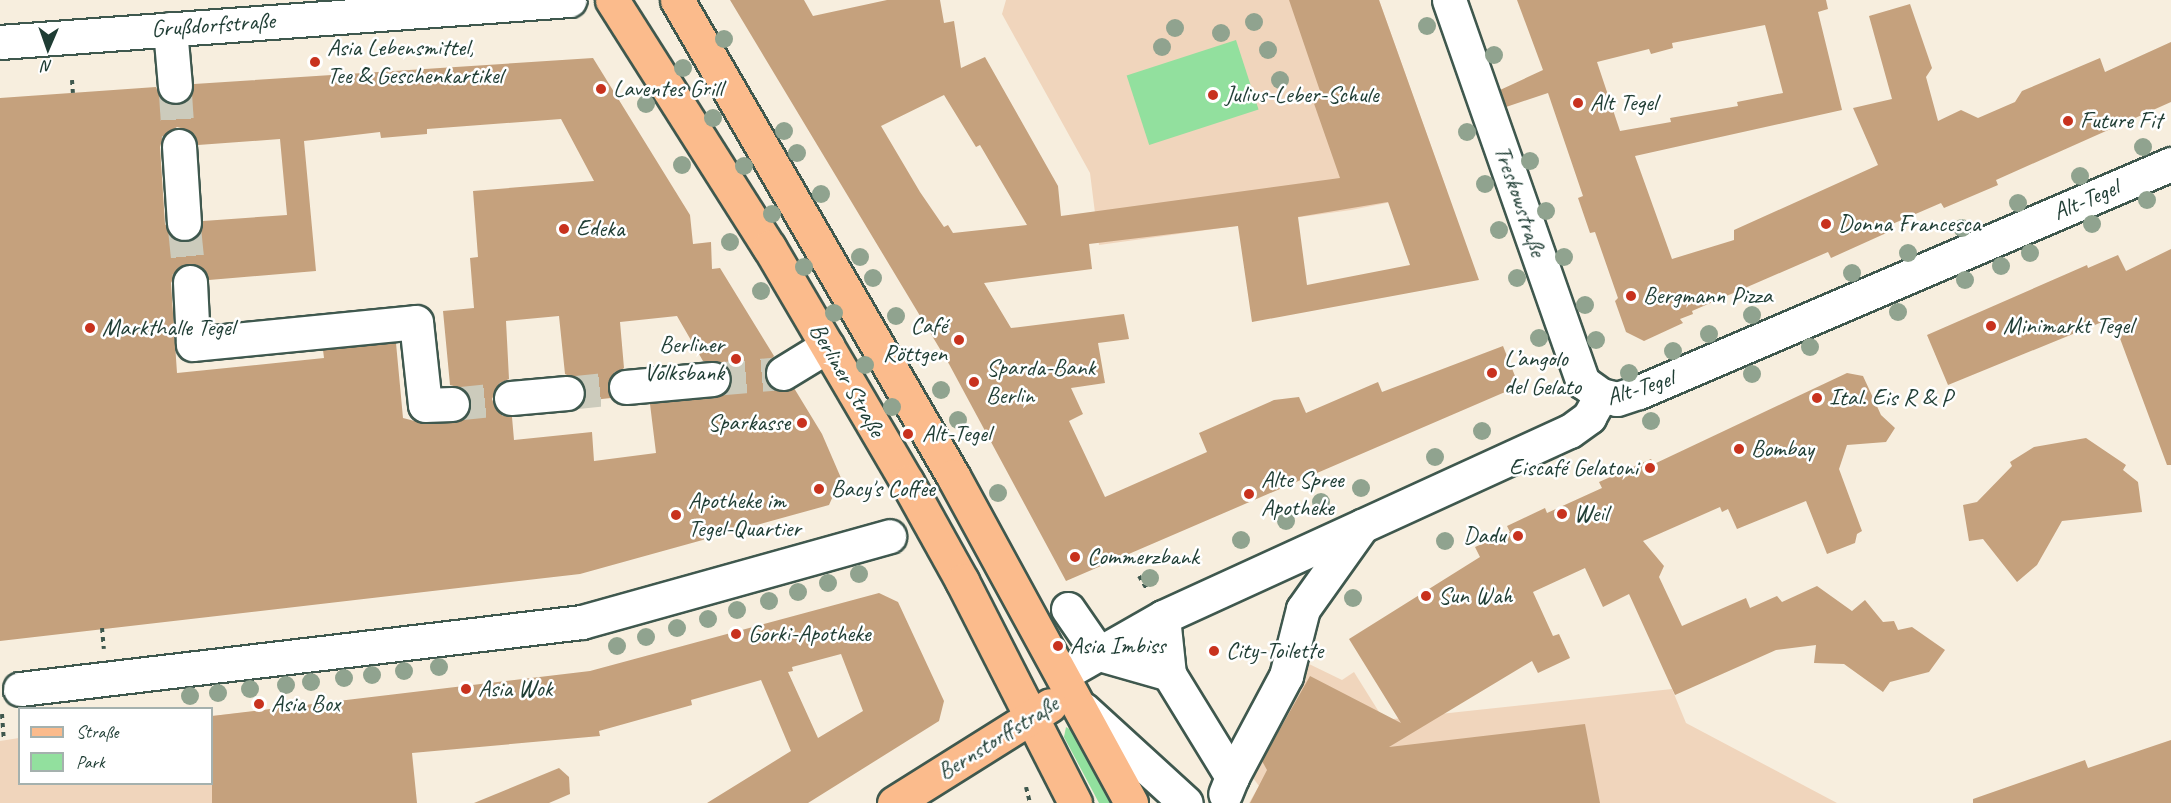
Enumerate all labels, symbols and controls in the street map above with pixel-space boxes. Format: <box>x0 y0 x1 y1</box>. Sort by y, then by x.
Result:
street label: Grußdorfstraße <box>150 6 276 44</box>
north arrow <box>18 18 78 78</box>
place label: Asia Lebensmittel, Tee & Geschenkartikel <box>327 34 503 90</box>
marker: Asia Lebensmittel, Tee & Geschenkartikel <box>308 55 322 69</box>
text: N <box>42 56 53 76</box>
place label: Laventes Grill <box>613 75 723 103</box>
place label: Julius-Leber-Schule <box>1225 81 1378 109</box>
marker: Laventes Grill <box>594 82 608 96</box>
marker: Julius-Leber-Schule <box>1206 88 1220 102</box>
place label: Alt Tegel <box>1590 89 1657 117</box>
marker: Alt Tegel <box>1571 96 1585 110</box>
place label: Future Fit <box>2080 107 2162 135</box>
marker: Future Fit <box>2061 114 2075 128</box>
street label: Treskowstraße <box>1488 142 1552 260</box>
street label: Alt-Tegel <box>2049 173 2123 227</box>
place label: Donna Francesca <box>1838 210 1981 238</box>
place label: Edeka <box>576 215 624 243</box>
marker: Donna Francesca <box>1819 217 1833 231</box>
marker: Edeka <box>557 222 571 236</box>
place label: Bergmann Pizza <box>1643 282 1772 310</box>
marker: Bergmann Pizza <box>1624 289 1638 303</box>
place label: Café Röttgen <box>883 312 947 368</box>
place label: Minimarkt Tegel <box>2003 312 2133 340</box>
place label: Markthalle Tegel <box>102 314 235 342</box>
street label: Berliner Straße <box>803 318 891 442</box>
marker: Minimarkt Tegel <box>1984 319 1998 333</box>
marker: Markthalle Tegel <box>83 321 97 335</box>
place label: Berliner Volksbank <box>644 331 724 387</box>
marker: Café Röttgen <box>952 333 966 347</box>
place label: L’angolo del Gelato <box>1504 345 1581 401</box>
marker: Berliner Volksbank <box>729 352 743 366</box>
place label: Sparda-Bank Berlin <box>986 354 1095 410</box>
street label: Alt-Tegel <box>1603 364 1677 412</box>
marker: L’angolo del Gelato <box>1485 366 1499 380</box>
marker: Sparda-Bank Berlin <box>967 375 981 389</box>
place label: Ital. Eis R & P <box>1829 384 1952 412</box>
marker: Ital. Eis R & P <box>1810 391 1824 405</box>
place label: Sparkasse <box>708 409 790 437</box>
marker: Sparkasse <box>795 416 809 430</box>
place label: Alt-Tegel <box>922 420 991 448</box>
marker: Alt-Tegel <box>899 425 917 443</box>
place label: Bombay <box>1751 435 1814 463</box>
marker: Bombay <box>1732 442 1746 456</box>
place label: Eiscafé Gelatoni <box>1509 454 1638 482</box>
marker: Eiscafé Gelatoni <box>1643 461 1657 475</box>
place label: Alte Spree Apotheke <box>1261 466 1344 522</box>
place label: Bacy's Coffee <box>831 475 935 503</box>
marker: Bacy's Coffee <box>812 482 826 496</box>
place label: Apotheke im Tegel-Quartier <box>688 487 801 543</box>
marker: Alte Spree Apotheke <box>1242 487 1256 501</box>
place label: Weil <box>1574 500 1608 528</box>
marker: Weil <box>1555 507 1569 521</box>
marker: Apotheke im Tegel-Quartier <box>669 508 683 522</box>
place label: Dadu <box>1463 522 1506 550</box>
marker: Dadu <box>1511 529 1525 543</box>
place label: Commerzbank <box>1087 543 1199 571</box>
marker: Commerzbank <box>1068 550 1082 564</box>
place label: Sun Wah <box>1438 582 1514 610</box>
marker: Sun Wah <box>1419 589 1433 603</box>
place label: Gorki-Apotheke <box>748 620 871 648</box>
marker: Gorki-Apotheke <box>729 627 743 641</box>
place label: Asia Imbiss <box>1070 632 1164 660</box>
place label: City-Toilette <box>1226 637 1323 665</box>
marker: Asia Imbiss <box>1051 639 1065 653</box>
marker: City-Toilette <box>1207 644 1221 658</box>
place label: Asia Wok <box>478 675 552 703</box>
marker: Asia Wok <box>459 682 473 696</box>
place label: Asia Box <box>271 690 340 718</box>
street label: Bernstorffstraße <box>932 690 1064 786</box>
marker: Asia Box <box>252 697 266 711</box>
legend <box>18 707 213 785</box>
text: Straße <box>76 721 118 743</box>
text: Park <box>76 751 105 773</box>

